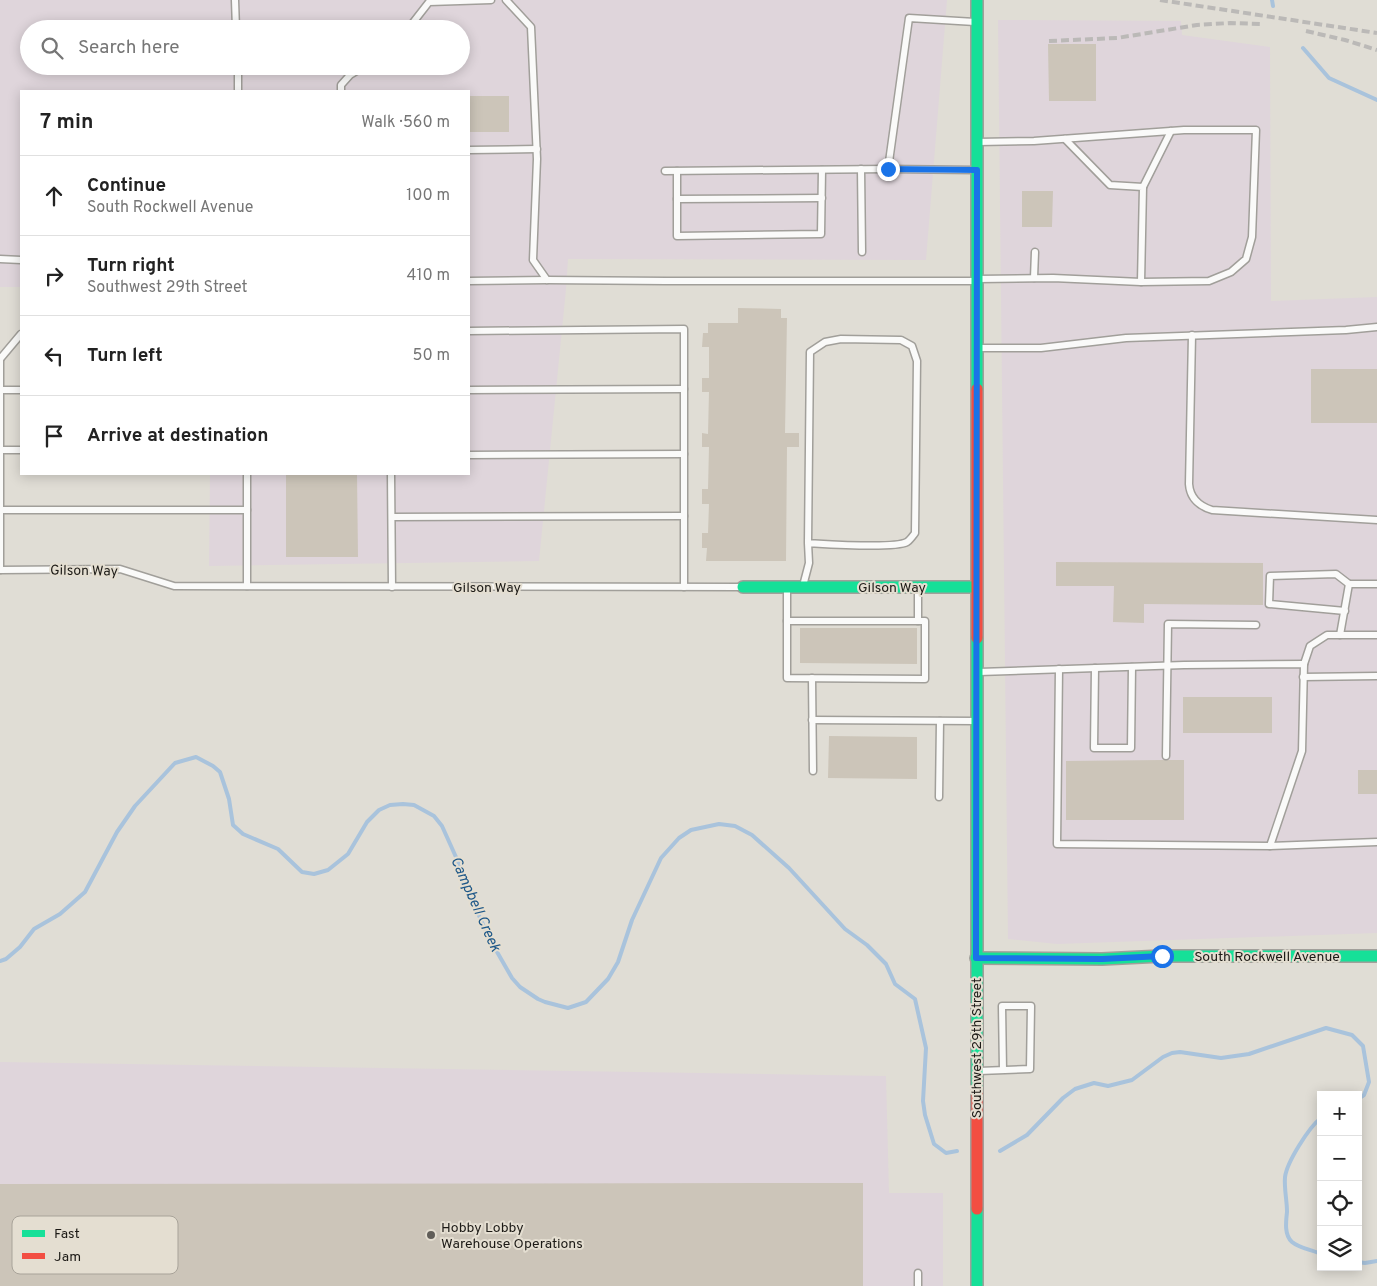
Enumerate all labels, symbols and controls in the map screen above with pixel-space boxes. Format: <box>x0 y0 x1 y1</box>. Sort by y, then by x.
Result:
search box <box>20 20 470 75</box>
icon: search <box>38 34 66 62</box>
text: Search here <box>78 36 180 60</box>
text: 7 min <box>40 109 93 136</box>
text: Walk · 560 m <box>361 113 450 133</box>
route end <box>877 158 900 181</box>
text: Continue <box>87 174 166 198</box>
icon: ahead <box>40 182 68 210</box>
text: 100 m <box>406 186 450 206</box>
text: South Rockwell Avenue <box>87 198 253 218</box>
text: Turn right <box>87 254 175 278</box>
icon: right <box>40 262 68 290</box>
text: 410 m <box>407 266 450 286</box>
text: Southwest 29th Street <box>87 278 248 298</box>
icon: left <box>40 342 68 370</box>
text: Turn left <box>87 344 163 368</box>
text: 50 m <box>413 346 450 366</box>
icon: arrive <box>40 422 68 450</box>
text: Arrive at destination <box>87 424 268 448</box>
street label: Gilson Way <box>50 562 118 581</box>
street label: Gilson Way <box>453 580 521 597</box>
street label: Gilson Way <box>858 580 926 597</box>
water label: Campbell Creek <box>445 854 504 956</box>
route start <box>1151 945 1174 968</box>
street label: South Rockwell Avenue <box>1194 949 1340 966</box>
street label: Southwest 29th Street <box>969 978 986 1118</box>
map controls <box>1317 1091 1362 1271</box>
button: + <box>1317 1091 1362 1136</box>
button: − <box>1317 1136 1362 1181</box>
button: locate <box>1317 1181 1362 1226</box>
legend <box>12 1216 178 1274</box>
place label: Hobby Lobby Warehouse Operations <box>441 1220 583 1253</box>
text: Fast <box>54 1226 80 1243</box>
button: layers <box>1317 1226 1362 1271</box>
marker: Hobby Lobby Warehouse Operations <box>425 1229 437 1241</box>
text: Jam <box>54 1249 81 1266</box>

